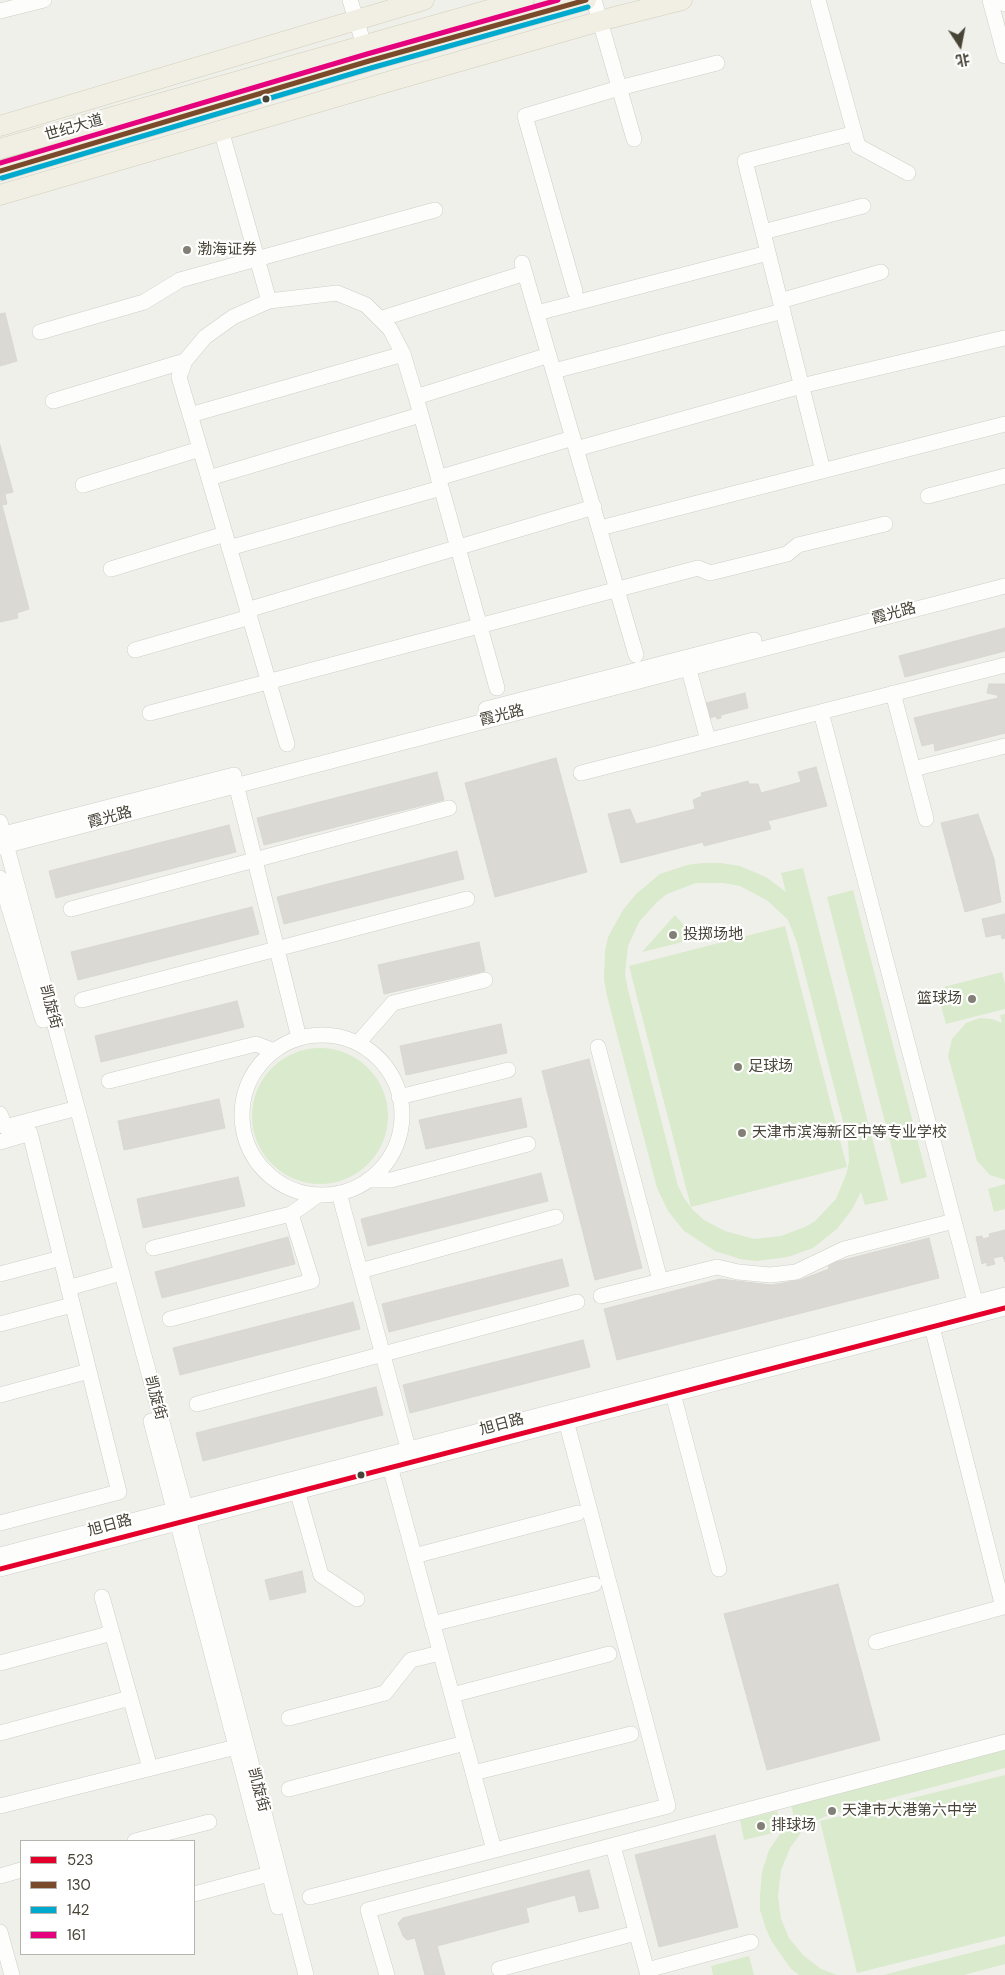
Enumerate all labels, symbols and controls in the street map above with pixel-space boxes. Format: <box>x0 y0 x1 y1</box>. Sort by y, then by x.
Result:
north arrow <box>935 20 985 70</box>
text: 北 <box>954 50 971 70</box>
unlabelled marker <box>261 94 271 104</box>
street label: 世纪大道 <box>43 111 105 145</box>
place label: 渤海证券 <box>197 241 257 259</box>
marker: 渤海证券 <box>181 244 193 256</box>
street label: 霞光路 <box>870 599 918 629</box>
street label: 霞光路 <box>478 702 526 730</box>
street label: 霞光路 <box>86 803 134 833</box>
place label: 投掷场地 <box>683 926 743 944</box>
marker: 投掷场地 <box>667 929 679 941</box>
street label: 凯旋街 <box>35 983 65 1031</box>
place label: 篮球场 <box>917 990 962 1008</box>
marker: 篮球场 <box>966 993 978 1005</box>
place label: 足球场 <box>748 1058 793 1076</box>
marker: 足球场 <box>732 1061 744 1073</box>
place label: 天津市滨海新区中等专业学校 <box>752 1124 947 1142</box>
marker: 天津市滨海新区中等专业学校 <box>736 1127 748 1139</box>
street label: 凯旋街 <box>140 1374 170 1422</box>
street label: 旭日路 <box>478 1410 526 1440</box>
unlabelled marker <box>356 1470 366 1480</box>
street label: 旭日路 <box>86 1511 134 1541</box>
street label: 凯旋街 <box>243 1766 273 1814</box>
place label: 天津市大港第六中学 <box>842 1802 977 1820</box>
marker: 天津市大港第六中学 <box>826 1805 838 1817</box>
place label: 排球场 <box>771 1817 816 1835</box>
marker: 排球场 <box>755 1820 767 1832</box>
legend <box>20 1840 195 1955</box>
text: 523 <box>67 1850 93 1870</box>
text: 130 <box>67 1875 91 1895</box>
text: 142 <box>67 1900 89 1920</box>
text: 161 <box>67 1925 86 1945</box>

